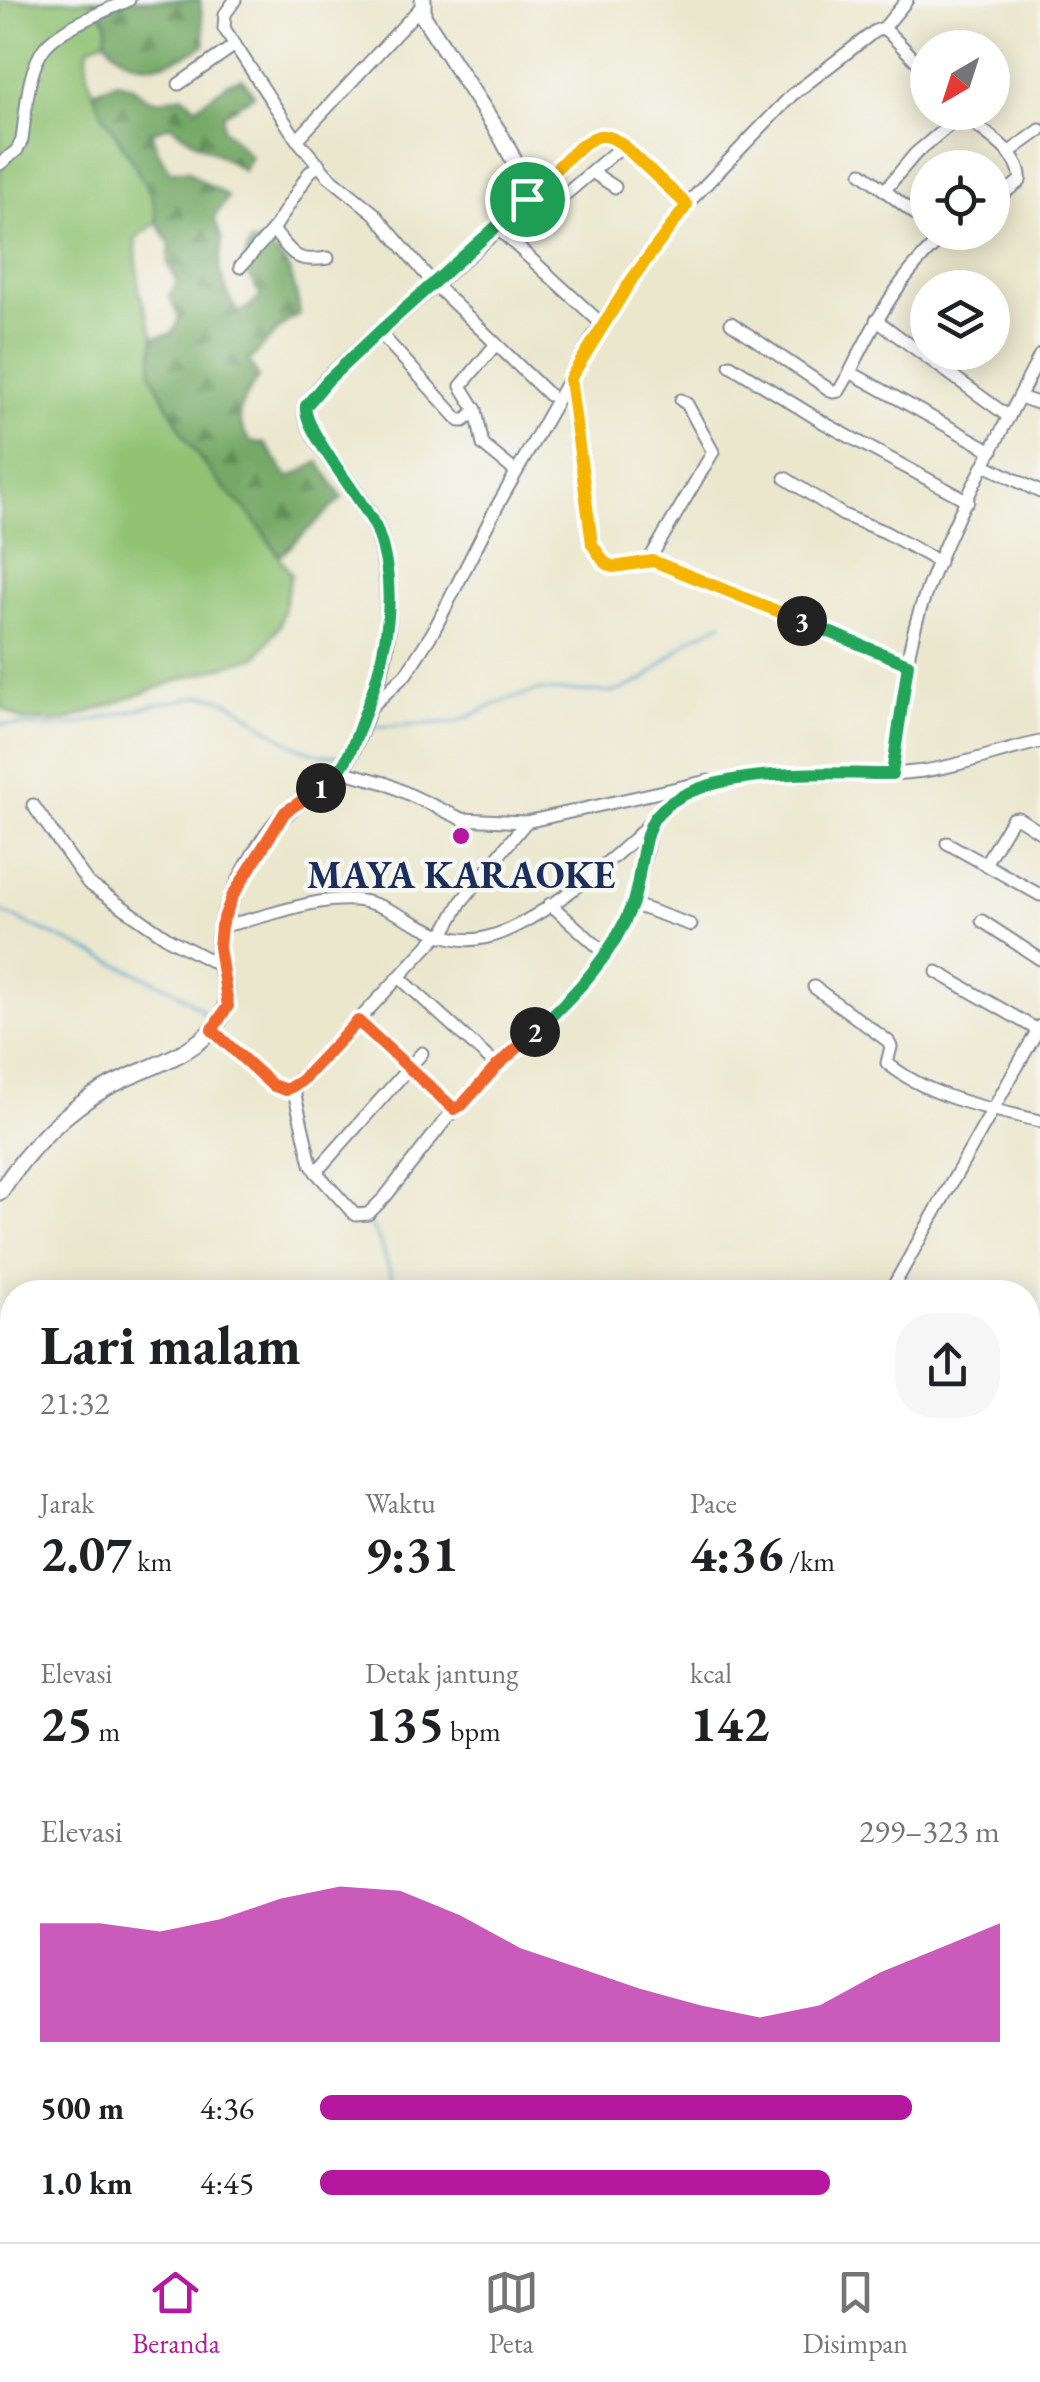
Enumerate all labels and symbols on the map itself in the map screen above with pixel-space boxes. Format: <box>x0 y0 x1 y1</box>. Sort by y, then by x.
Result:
north arrow <box>910 30 1010 130</box>
pin <box>485 157 570 242</box>
pin: 3 <box>777 596 827 646</box>
pin: 1 <box>296 763 346 813</box>
marker: MAYA KARAOKE <box>450 825 472 847</box>
place label: MAYA KARAOKE <box>307 850 616 899</box>
pin: 2 <box>510 1007 560 1057</box>

